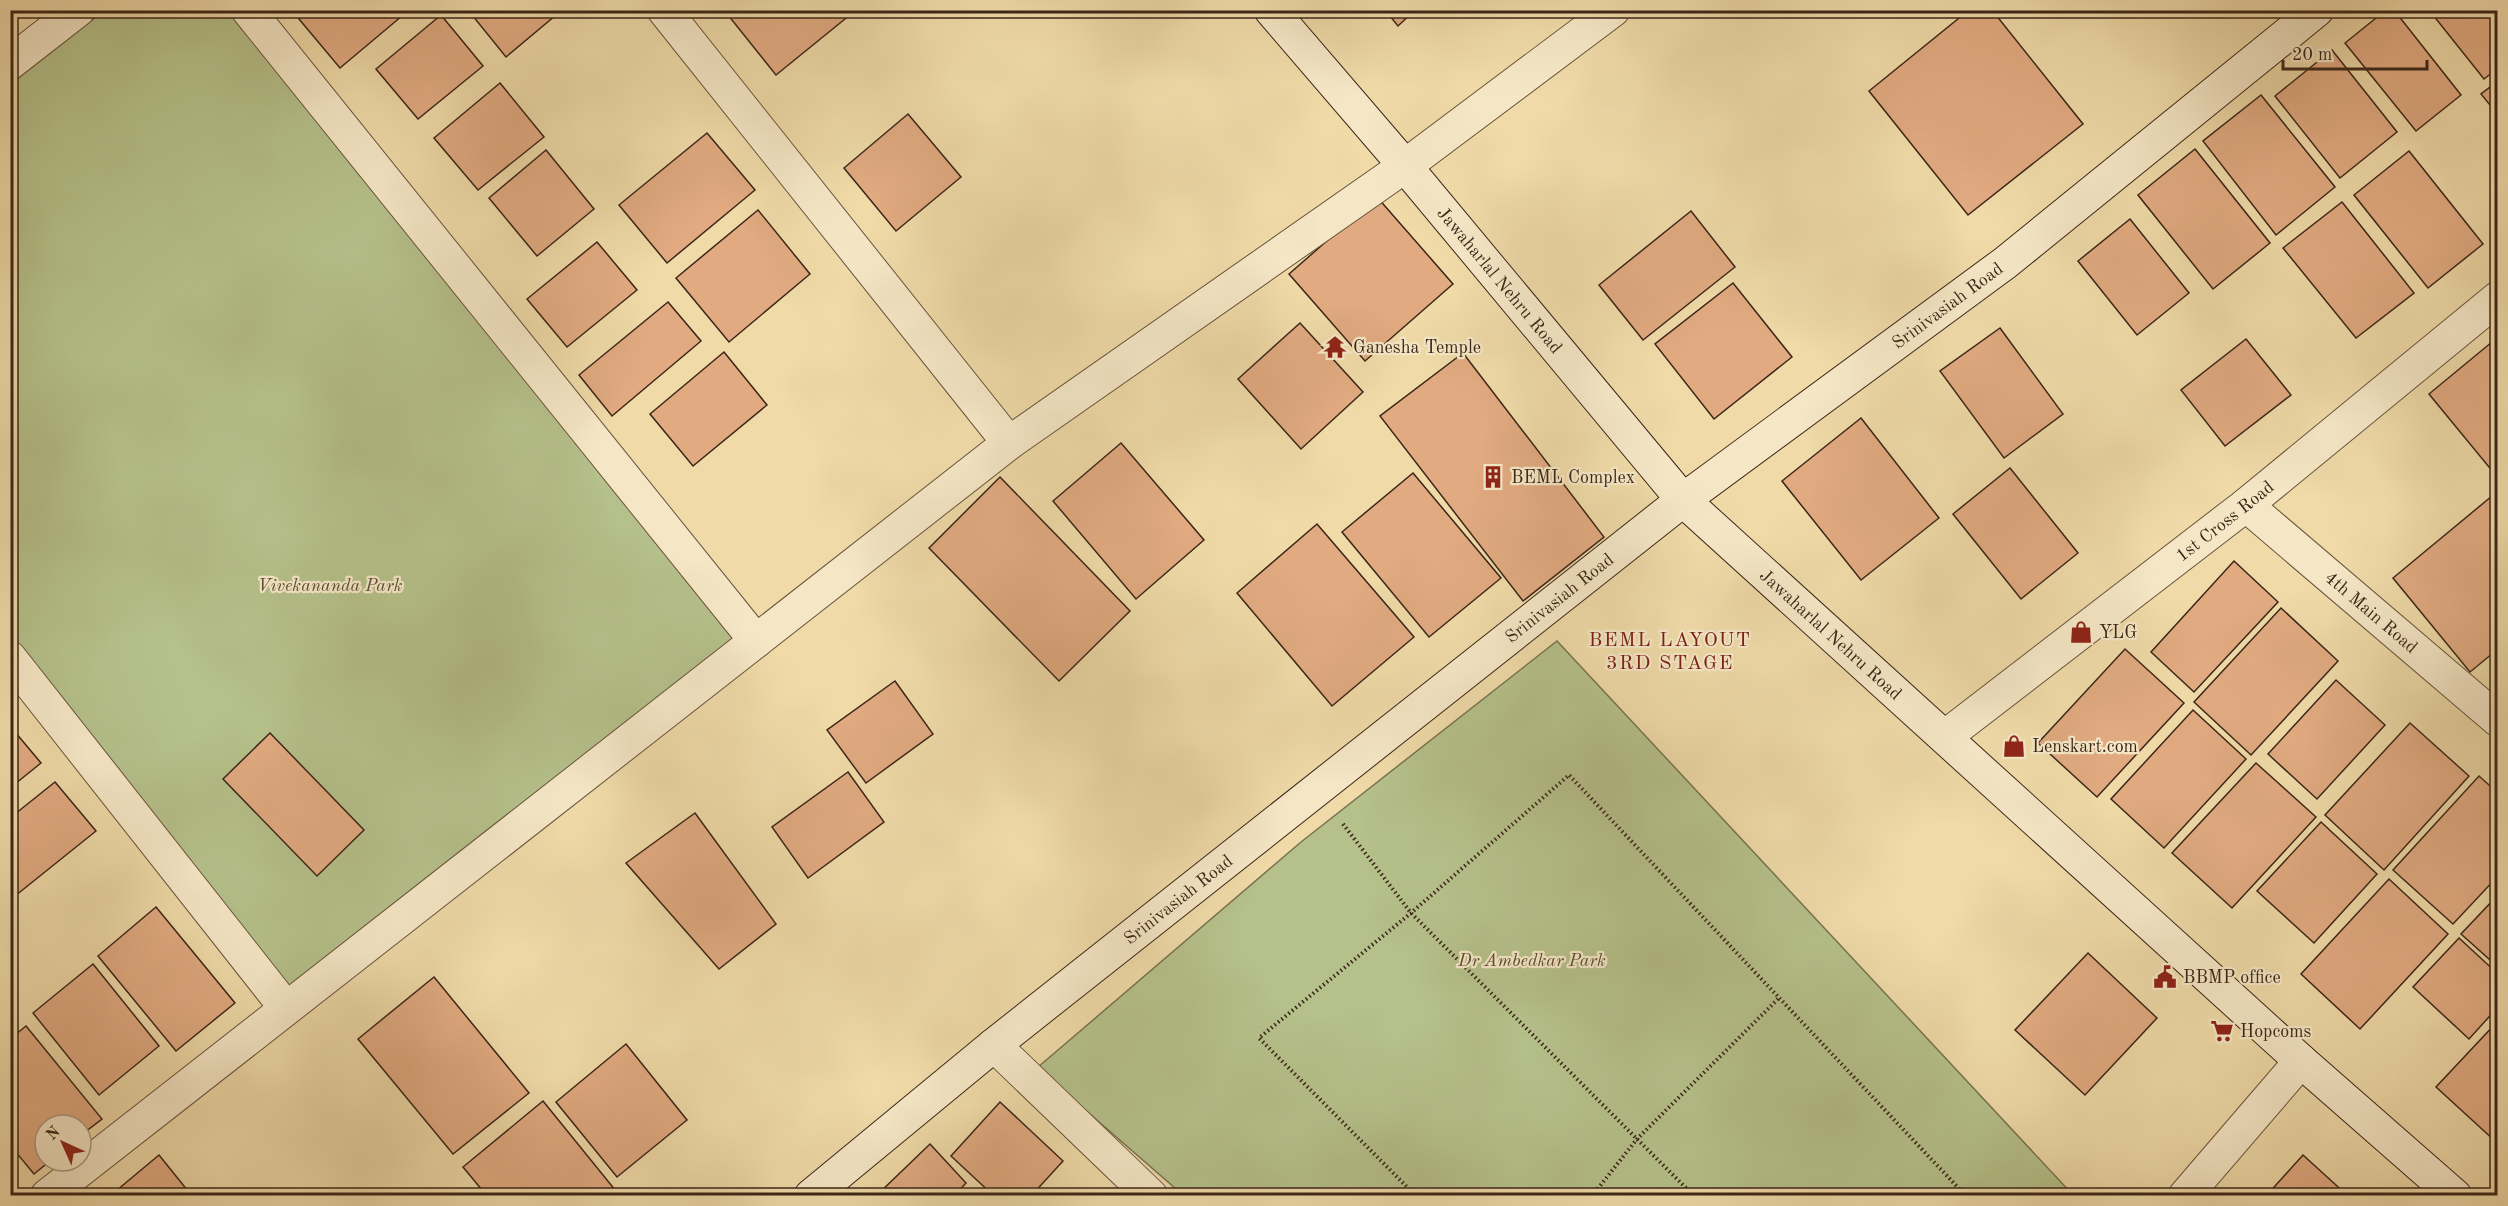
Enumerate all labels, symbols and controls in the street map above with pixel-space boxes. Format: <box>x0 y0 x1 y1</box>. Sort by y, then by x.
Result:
scale bar <box>2283 33 2427 71</box>
text: 20 m <box>2292 46 2332 64</box>
street label: Jawaharlal Nehru Road <box>1433 204 1565 357</box>
street label: Srinivasiah Road <box>1889 260 2007 353</box>
temple icon: Ganesha Temple <box>1322 334 1348 360</box>
place label: Ganesha Temple <box>1353 339 1481 357</box>
building icon: BEML Complex <box>1480 464 1506 490</box>
place label: BEML Complex <box>1511 469 1635 487</box>
street label: 1st Cross Road <box>2173 478 2278 565</box>
street label: Srinivasiah Road <box>1502 550 1617 647</box>
street label: Jawaharlal Nehru Road <box>1756 566 1905 704</box>
street label: 4th Main Road <box>2321 569 2421 657</box>
park label: Vivekananda Park <box>258 577 403 595</box>
shop icon: YLG <box>2068 619 2094 645</box>
place label: YLG <box>2099 624 2137 642</box>
district label: BEML LAYOUT 3RD STAGE <box>1588 631 1752 674</box>
shop icon: Lenskart.com <box>2001 733 2027 759</box>
place label: Lenskart.com <box>2032 738 2138 756</box>
street label: Srinivasiah Road <box>1121 852 1236 948</box>
park label: Dr Ambedkar Park <box>1457 952 1606 970</box>
public building icon: BBMP office <box>2152 964 2178 990</box>
place label: BBMP office <box>2183 969 2281 987</box>
supermarket icon: Hopcoms <box>2209 1018 2235 1044</box>
place label: Hopcoms <box>2240 1023 2312 1041</box>
north arrow <box>33 1113 93 1173</box>
text: N <box>44 1123 64 1144</box>

